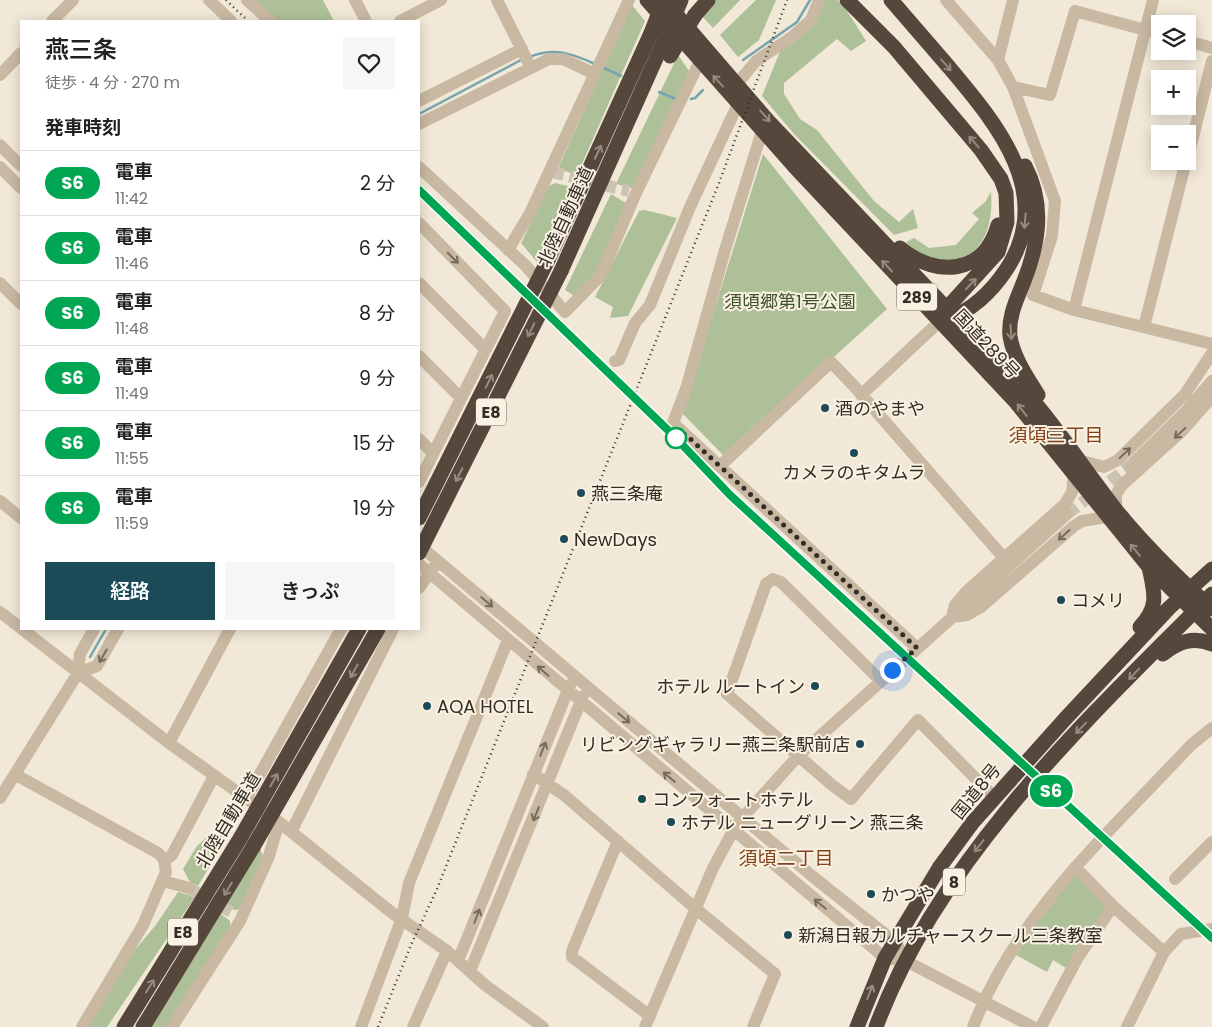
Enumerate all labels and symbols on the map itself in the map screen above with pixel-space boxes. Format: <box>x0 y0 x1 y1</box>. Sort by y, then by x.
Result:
one-way arrow <box>941 58 952 71</box>
one-way arrow <box>712 75 724 88</box>
one-way arrow <box>759 110 770 123</box>
one-way arrow <box>969 136 980 149</box>
one-way arrow <box>594 145 603 160</box>
street label: 北陸自動車道 <box>531 163 599 271</box>
one-way arrow <box>1020 212 1030 228</box>
one-way arrow <box>447 252 459 264</box>
one-way arrow <box>881 259 893 272</box>
one-way arrow <box>965 278 977 290</box>
road number: 289 <box>897 284 937 310</box>
park label: 須頃郷第1号公園 <box>724 289 856 314</box>
street label: 国道289号 <box>948 304 1026 384</box>
one-way arrow <box>526 322 536 337</box>
one-way arrow <box>1006 323 1015 339</box>
one-way arrow <box>485 374 494 389</box>
place label: 酒のやまや <box>835 396 925 421</box>
road number: E8 <box>476 398 506 426</box>
marker: 酒のやまや <box>819 402 831 414</box>
one-way arrow <box>1017 403 1027 417</box>
district label: 須頃三丁目 <box>1008 422 1104 449</box>
unlabelled marker <box>665 427 687 449</box>
one-way arrow <box>1173 427 1186 439</box>
marker: カメラのキタムラ <box>848 447 860 459</box>
one-way arrow <box>1118 447 1131 459</box>
place label: カメラのキタムラ <box>782 460 926 485</box>
one-way arrow <box>454 468 464 483</box>
place label: 燕三条庵 <box>591 481 663 506</box>
marker: 燕三条庵 <box>575 487 587 499</box>
place label: NewDays <box>574 527 657 552</box>
one-way arrow <box>1057 529 1070 541</box>
marker: NewDays <box>558 533 570 545</box>
one-way arrow <box>1129 544 1140 557</box>
place label: コメリ <box>1071 588 1125 613</box>
marker: コメリ <box>1055 594 1067 606</box>
one-way arrow <box>481 596 494 608</box>
one-way arrow <box>97 649 107 663</box>
your location <box>880 658 905 683</box>
one-way arrow <box>349 664 359 679</box>
one-way arrow <box>537 665 550 677</box>
one-way arrow <box>1128 668 1140 681</box>
place label: ホテル ルートイン <box>656 674 805 699</box>
marker: ホテル ルートイン <box>809 680 821 692</box>
place label: AQA HOTEL <box>437 694 534 719</box>
marker: AQA HOTEL <box>421 700 433 712</box>
one-way arrow <box>618 713 631 724</box>
one-way arrow <box>1075 722 1087 734</box>
place label: リビングギャラリー燕三条駅前店 <box>580 732 850 757</box>
marker: リビングギャラリー燕三条駅前店 <box>854 738 866 750</box>
one-way arrow <box>539 742 549 757</box>
street label: 国道8号 <box>946 758 1006 824</box>
street label: 北陸自動車道 <box>189 767 267 873</box>
one-way arrow <box>662 772 675 783</box>
one-way arrow <box>270 773 280 787</box>
line badge: S6 <box>1028 775 1074 807</box>
place label: コンフォートホテル <box>652 787 813 812</box>
marker: コンフォートホテル <box>636 793 648 805</box>
one-way arrow <box>530 806 539 821</box>
place label: ホテル ニューグリーン 燕三条 <box>681 810 924 835</box>
marker: ホテル ニューグリーン 燕三条 <box>665 816 677 828</box>
one-way arrow <box>973 839 984 852</box>
district label: 須頃二丁目 <box>738 845 834 872</box>
road number: 8 <box>943 869 965 896</box>
one-way arrow <box>222 881 232 895</box>
place label: かつや <box>881 882 935 907</box>
marker: かつや <box>865 888 877 900</box>
one-way arrow <box>814 899 827 910</box>
one-way arrow <box>473 909 482 924</box>
road number: E8 <box>168 919 198 946</box>
place label: 新潟日報カルチャースクール三条教室 <box>798 923 1103 948</box>
marker: 新潟日報カルチャースクール三条教室 <box>782 929 794 941</box>
one-way arrow <box>145 979 155 993</box>
one-way arrow <box>867 985 876 1000</box>

